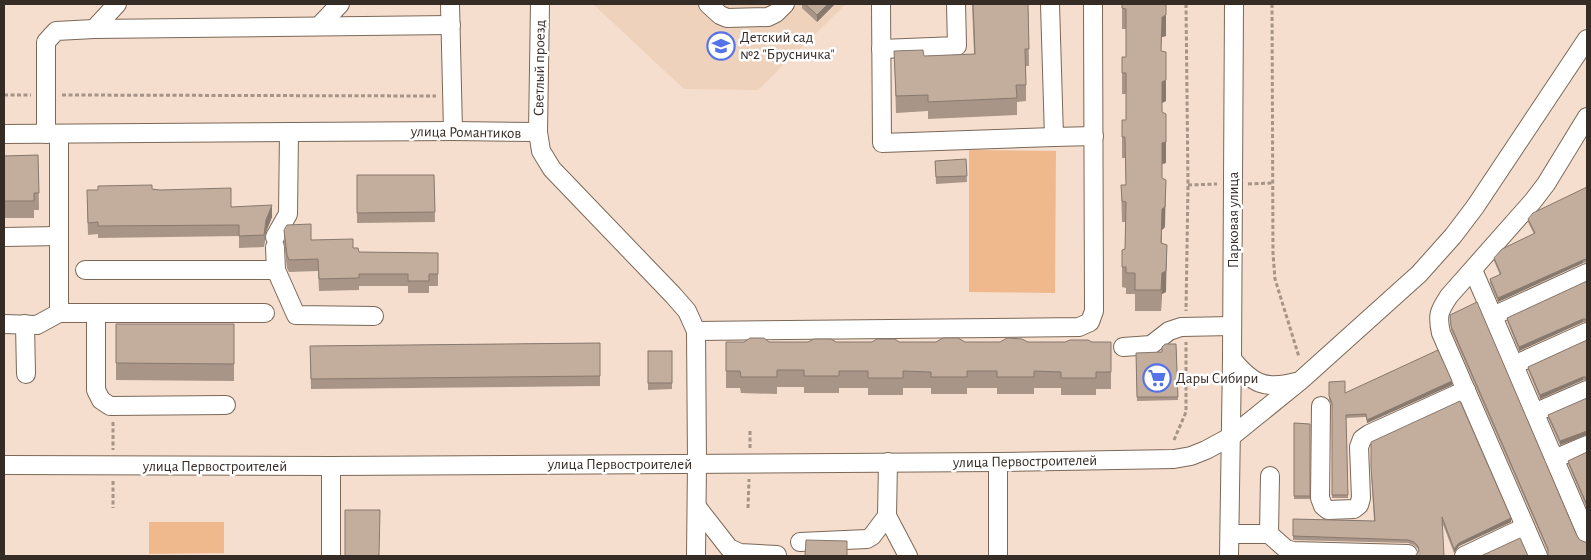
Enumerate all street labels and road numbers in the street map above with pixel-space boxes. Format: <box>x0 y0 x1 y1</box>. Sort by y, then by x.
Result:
street label: Светлый проезд <box>531 20 548 116</box>
street label: улица Романтиков <box>410 124 521 141</box>
street label: Парковая улица <box>1226 172 1241 268</box>
street label: улица Первостроителей <box>952 453 1097 470</box>
street label: улица Первостроителей <box>547 457 692 472</box>
street label: улица Первостроителей <box>142 459 287 474</box>

